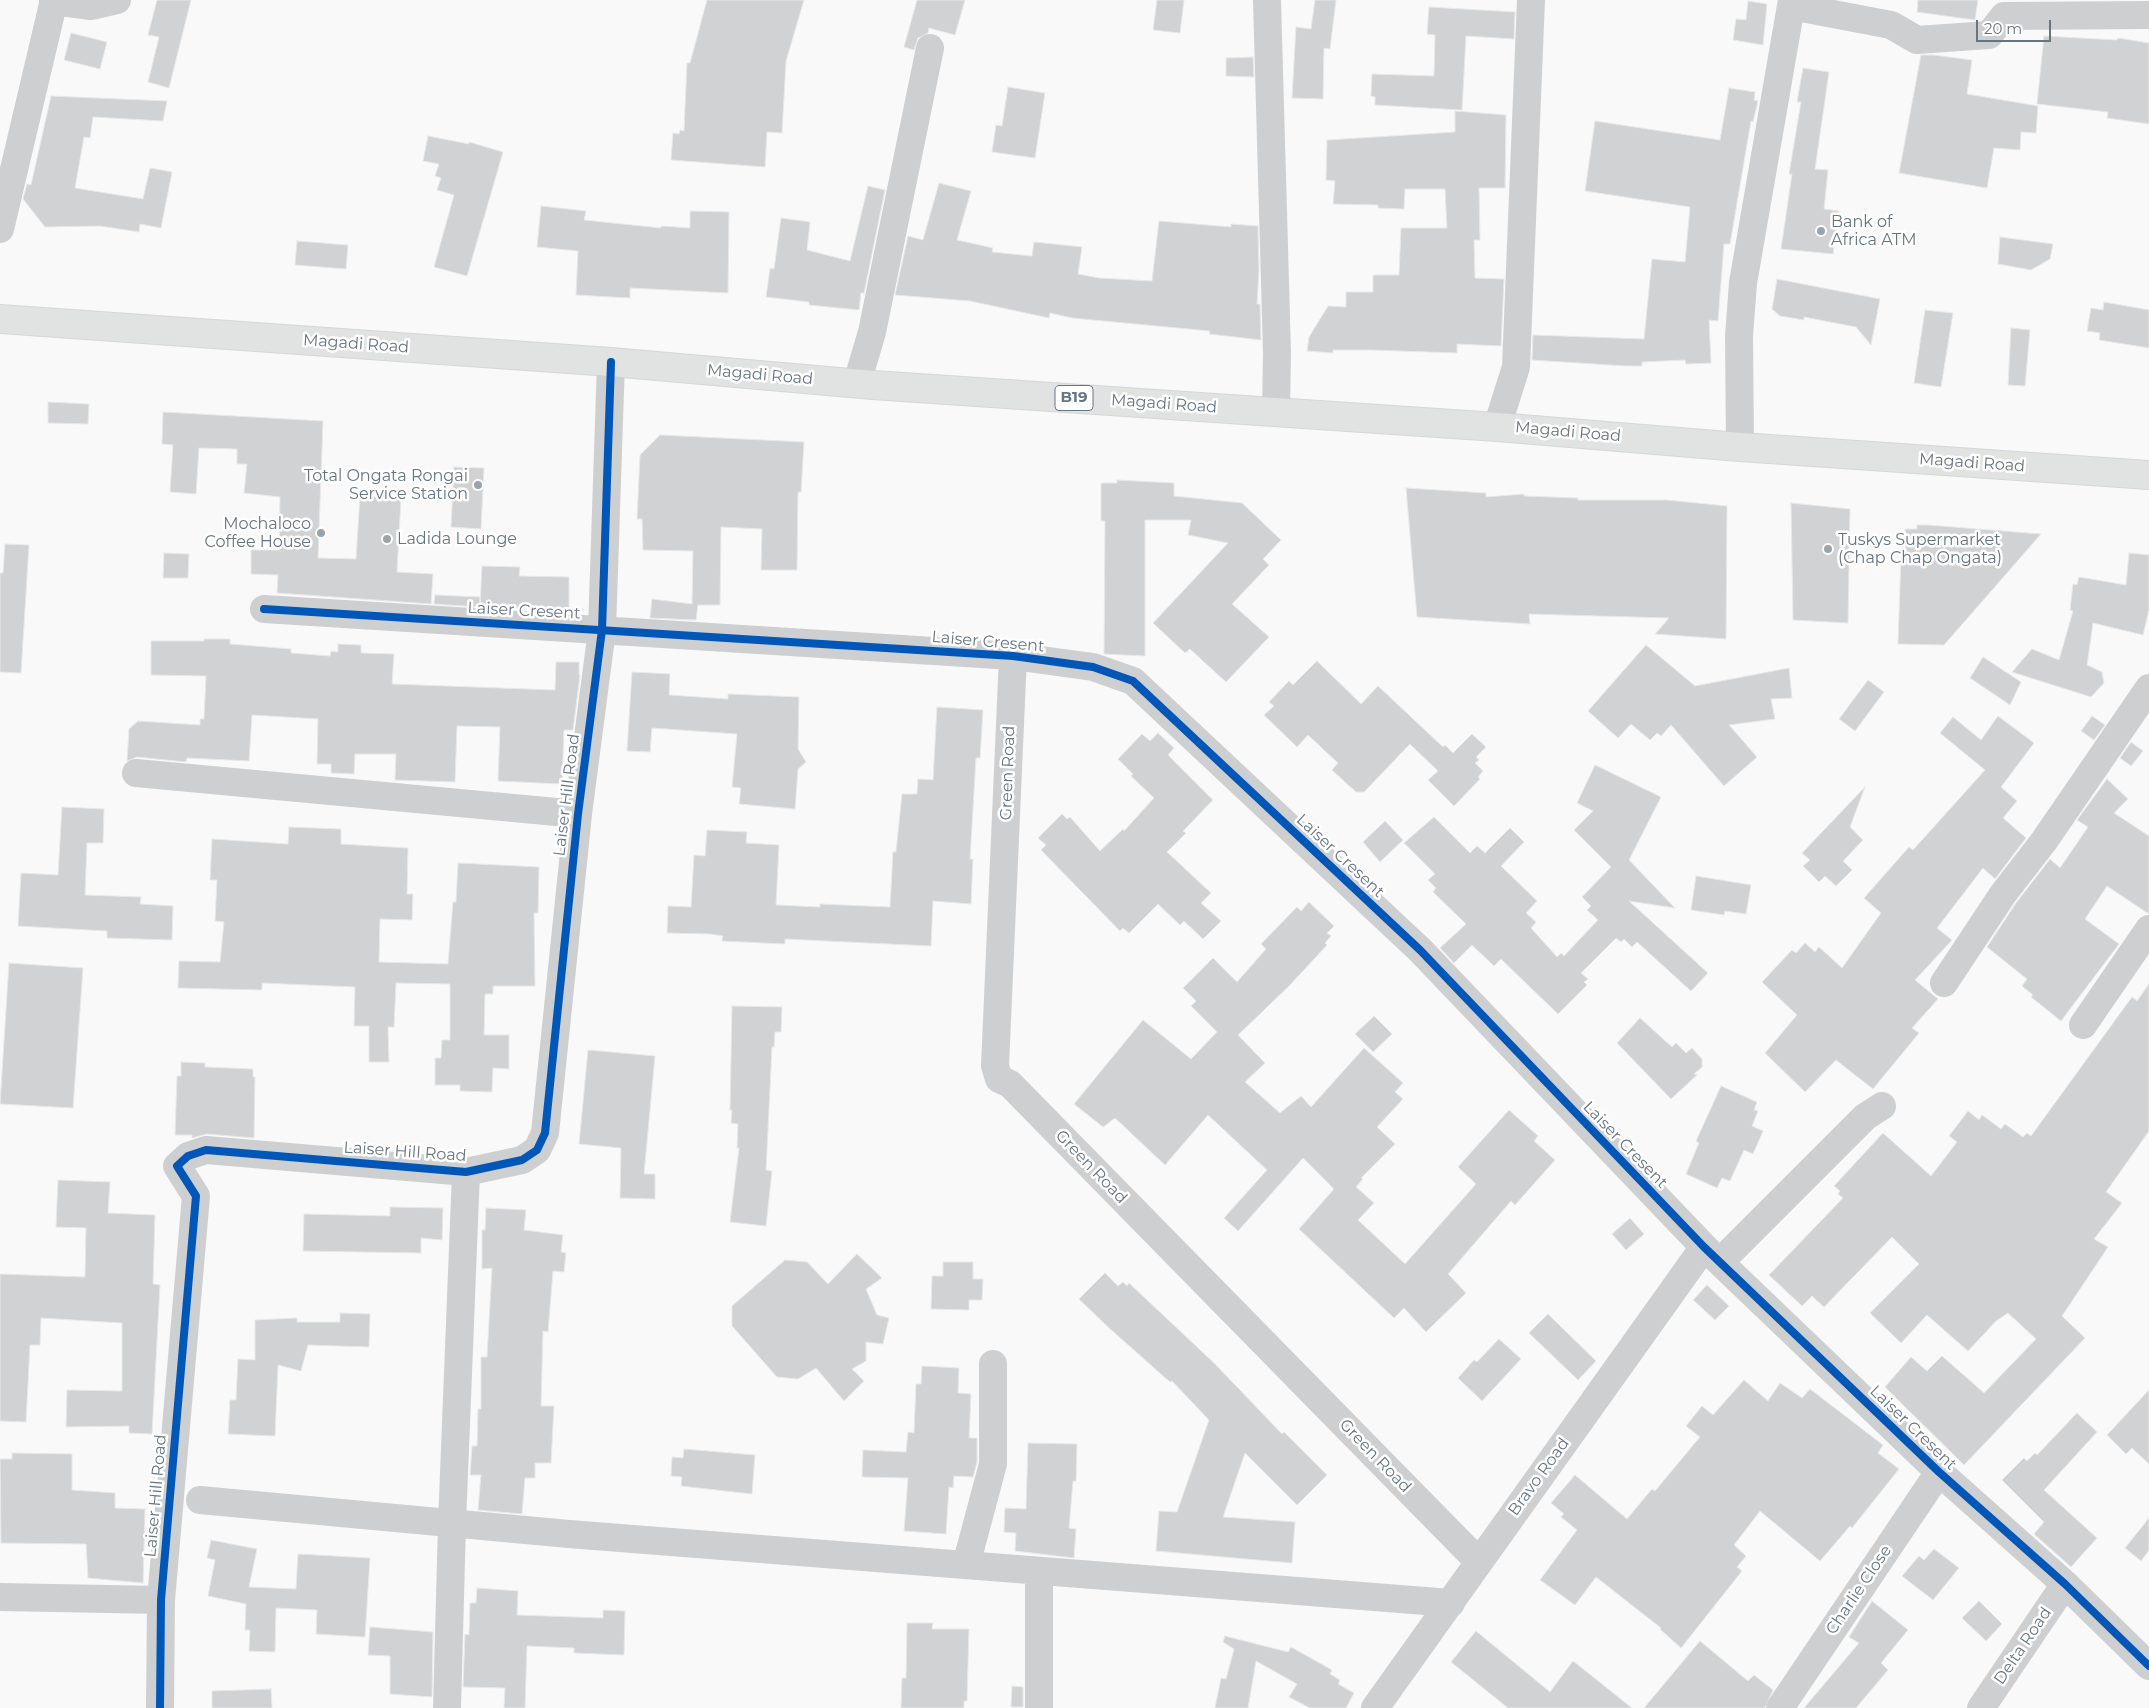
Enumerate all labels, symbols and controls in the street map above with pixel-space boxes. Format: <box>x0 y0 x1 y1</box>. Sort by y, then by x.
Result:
scale bar <box>1979 10 2054 42</box>
text: 20 m <box>1984 19 2022 38</box>
place label: Bank of Africa ATM <box>1831 212 1917 250</box>
marker: Bank of Africa ATM <box>1815 225 1827 237</box>
street label: Magadi Road <box>302 331 410 357</box>
street label: Magadi Road <box>706 361 814 389</box>
road number: B19 <box>1055 386 1093 410</box>
street label: Magadi Road <box>1110 391 1218 417</box>
street label: Magadi Road <box>1514 418 1622 446</box>
street label: Magadi Road <box>1918 450 2026 476</box>
place label: Total Ongata Rongai Service Station <box>304 466 468 504</box>
marker: Total Ongata Rongai Service Station <box>472 479 484 491</box>
place label: Mochaloco Coffee House <box>204 514 311 552</box>
marker: Mochaloco Coffee House <box>315 527 327 539</box>
place label: Ladida Lounge <box>397 529 517 549</box>
place label: Tuskys Supermarket (Chap Chap Ongata) <box>1838 530 2002 568</box>
marker: Ladida Lounge <box>381 533 393 545</box>
marker: Tuskys Supermarket (Chap Chap Ongata) <box>1822 543 1834 555</box>
street label: Laiser Cresent <box>467 598 581 624</box>
street label: Laiser Cresent <box>931 628 1045 656</box>
street label: Green Road <box>997 725 1019 821</box>
street label: Laiser Hill Road <box>550 733 584 857</box>
street label: Laiser Cresent <box>1292 810 1388 902</box>
street label: Laiser Cresent <box>1579 1098 1671 1192</box>
street label: Green Road <box>1051 1126 1131 1208</box>
street label: Laiser Hill Road <box>343 1138 467 1166</box>
street label: Laiser Cresent <box>1866 1382 1960 1474</box>
street label: Green Road <box>1335 1415 1415 1497</box>
street label: Laiser Hill Road <box>141 1434 171 1558</box>
street label: Bravo Road <box>1504 1434 1574 1520</box>
street label: Charlie Close <box>1822 1542 1896 1638</box>
street label: Delta Road <box>1990 1604 2056 1688</box>

